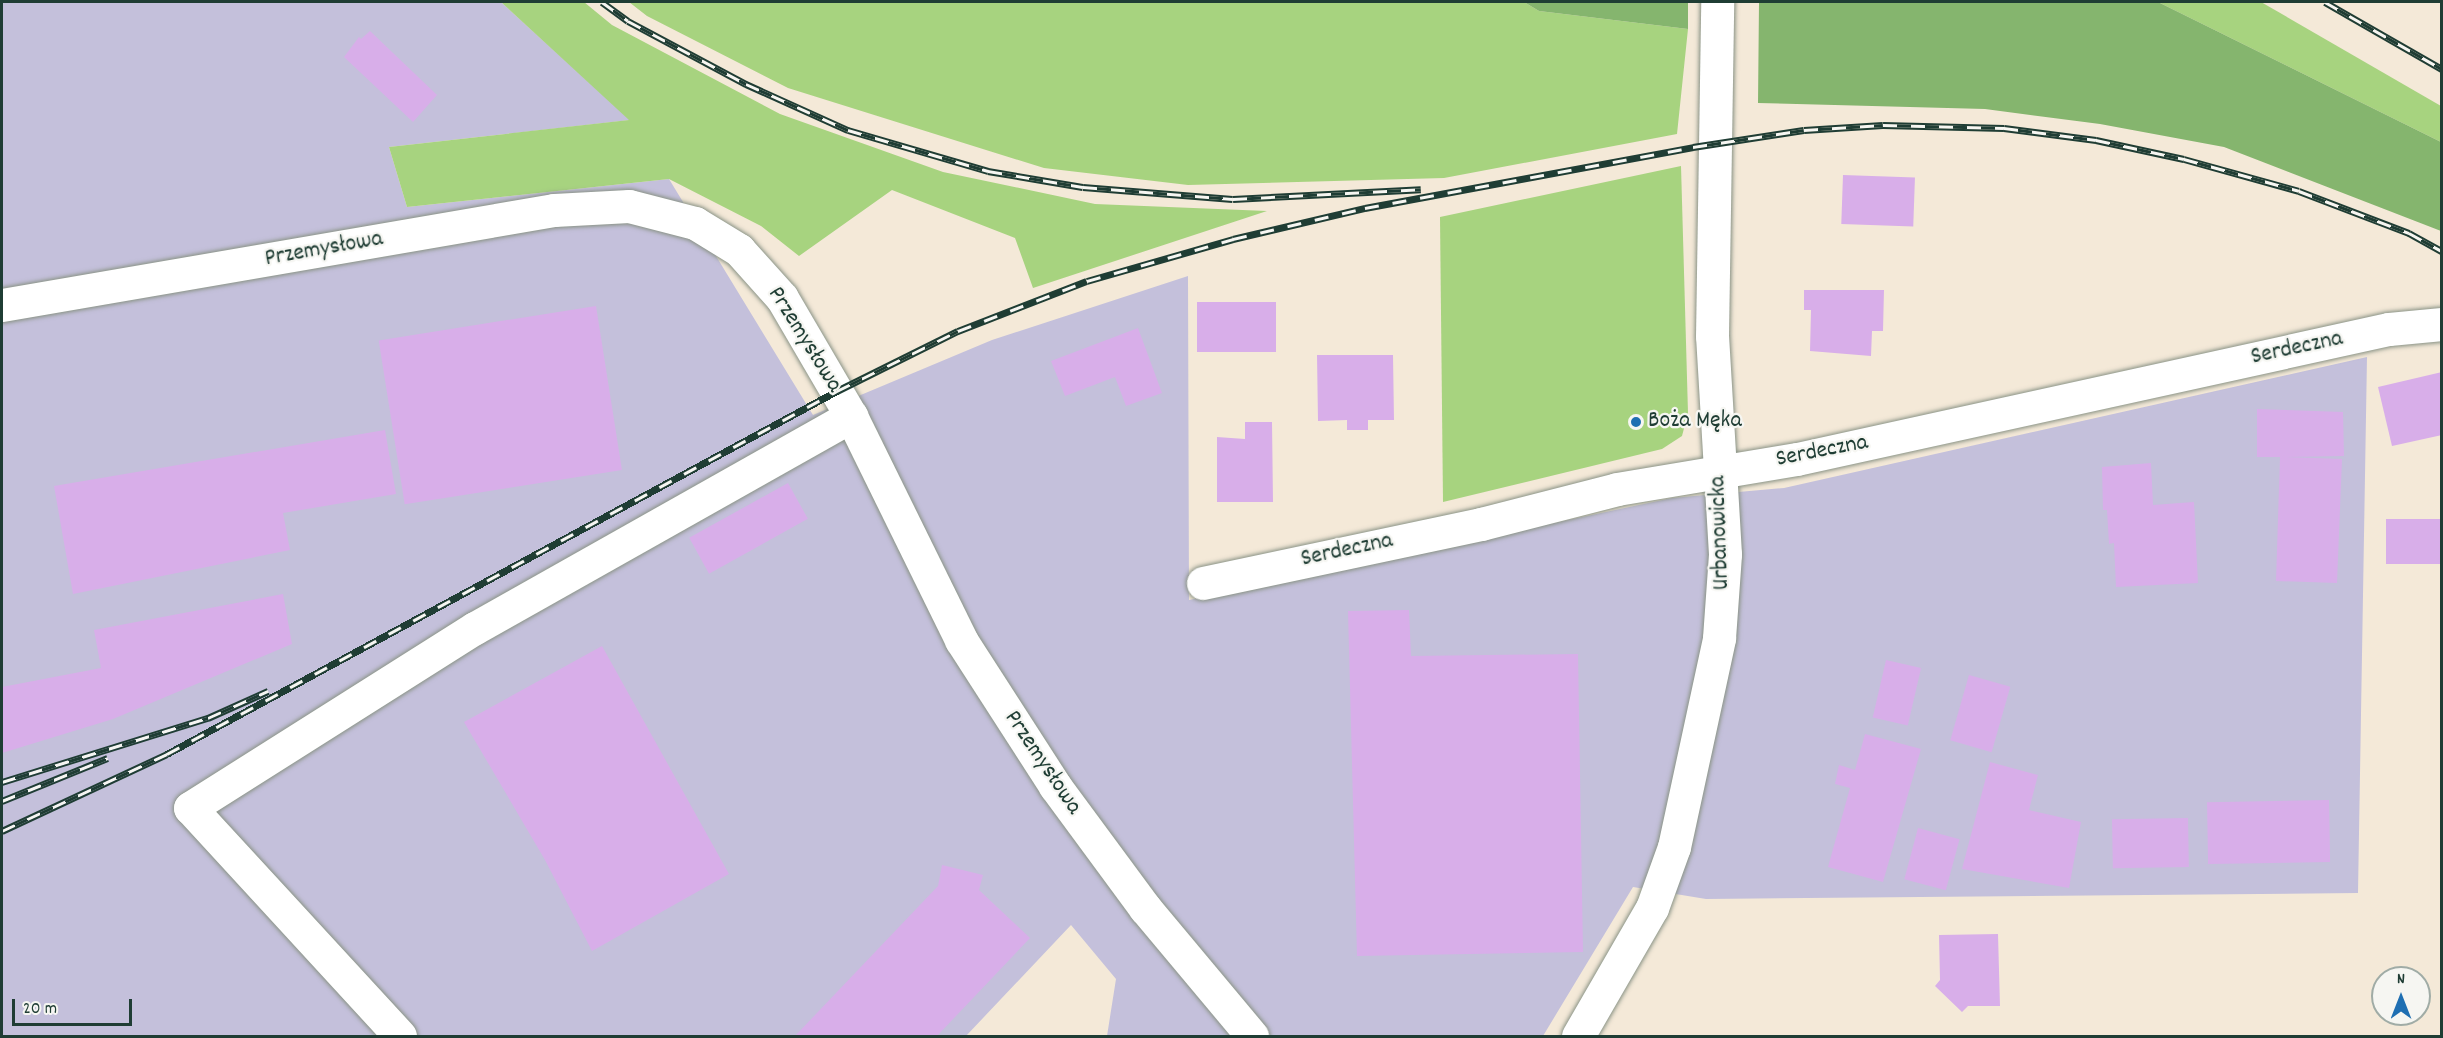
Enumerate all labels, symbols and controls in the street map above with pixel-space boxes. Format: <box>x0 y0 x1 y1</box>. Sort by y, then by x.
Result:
street label: Przemysłowa <box>263 225 385 275</box>
street label: Przemysłowa <box>760 282 848 398</box>
street label: Serdeczna <box>2249 325 2345 373</box>
place label: Boża Męka <box>1648 408 1742 436</box>
marker: Boża Męka <box>1629 415 1643 429</box>
street label: Serdeczna <box>1774 429 1870 475</box>
street label: Urbanowicka <box>1705 475 1737 591</box>
street label: Serdeczna <box>1299 527 1395 575</box>
street label: Przemysłowa <box>997 706 1087 820</box>
north arrow <box>2371 966 2431 1026</box>
text: N <box>2397 968 2405 991</box>
scale bar <box>15 987 135 1025</box>
text: 20 m <box>23 997 57 1022</box>

